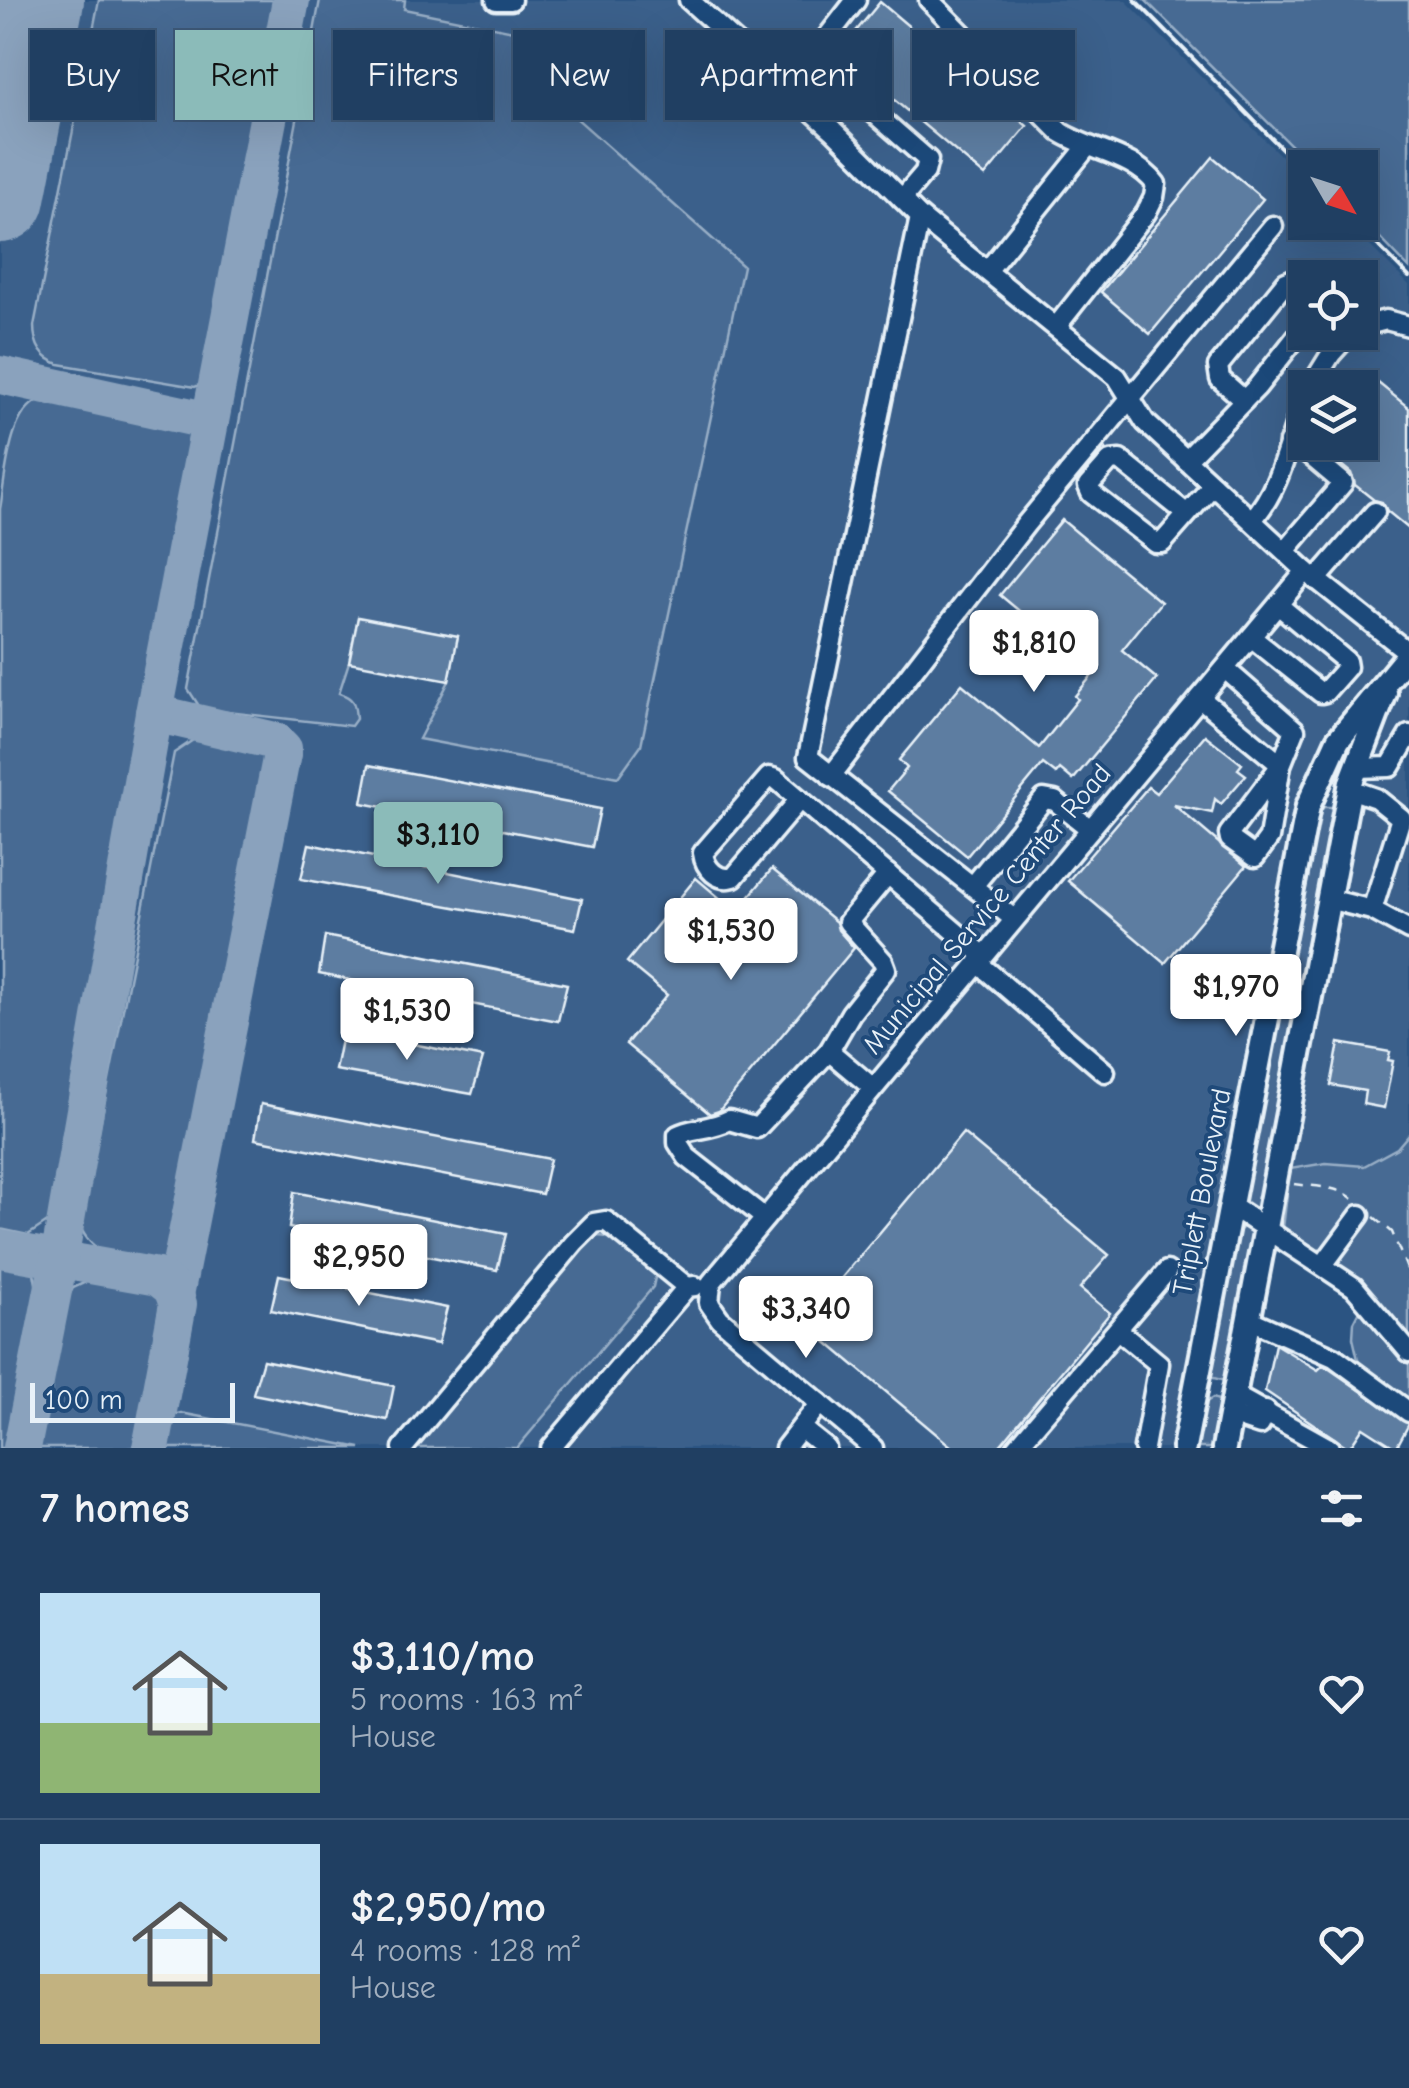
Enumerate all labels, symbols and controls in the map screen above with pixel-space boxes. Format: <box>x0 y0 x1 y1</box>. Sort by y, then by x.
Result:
chip: Buy <box>30 30 155 120</box>
chip: Rent <box>175 30 313 120</box>
chip: Filters <box>333 30 493 120</box>
chip: New <box>513 30 645 120</box>
chip: Apartment <box>665 30 892 120</box>
chip: House <box>912 30 1075 120</box>
north arrow <box>1288 150 1378 240</box>
map controls <box>1288 150 1378 460</box>
button: locate <box>1288 260 1378 350</box>
button: layers <box>1288 370 1378 460</box>
pin: $1,810 <box>953 610 1115 695</box>
text: $1,810 <box>991 624 1077 661</box>
street label: Municipal Service Center Road <box>856 758 1118 1060</box>
pin: $3,110 <box>357 802 519 887</box>
text: $3,110 <box>396 816 480 853</box>
pin: $1,530 <box>650 898 812 983</box>
text: $1,530 <box>686 912 776 949</box>
pin: $1,970 <box>1155 954 1317 1039</box>
text: $1,970 <box>1192 968 1280 1005</box>
pin: $1,530 <box>326 978 488 1063</box>
text: $1,530 <box>362 992 452 1029</box>
street label: Triplett Boulevard <box>1166 1086 1238 1298</box>
pin: $2,950 <box>278 1224 440 1309</box>
text: $2,950 <box>312 1238 406 1275</box>
pin: $3,340 <box>725 1276 887 1361</box>
text: $3,340 <box>761 1290 851 1327</box>
scale bar <box>30 1378 235 1422</box>
text: 100 m <box>45 1384 123 1416</box>
icon: filters <box>1314 1481 1369 1536</box>
text: 7 homes <box>40 1484 190 1533</box>
text: $3,110/mo <box>350 1632 535 1681</box>
icon: home <box>120 1633 240 1753</box>
icon: heart <box>1314 1666 1369 1721</box>
text: 5 rooms · 163 m² <box>350 1681 582 1718</box>
text: House <box>350 1718 436 1755</box>
text: $2,950/mo <box>350 1883 546 1932</box>
icon: home <box>120 1884 240 2004</box>
icon: heart <box>1314 1917 1369 1972</box>
text: 4 rooms · 128 m² <box>350 1932 580 1969</box>
text: House <box>350 1969 436 2006</box>

